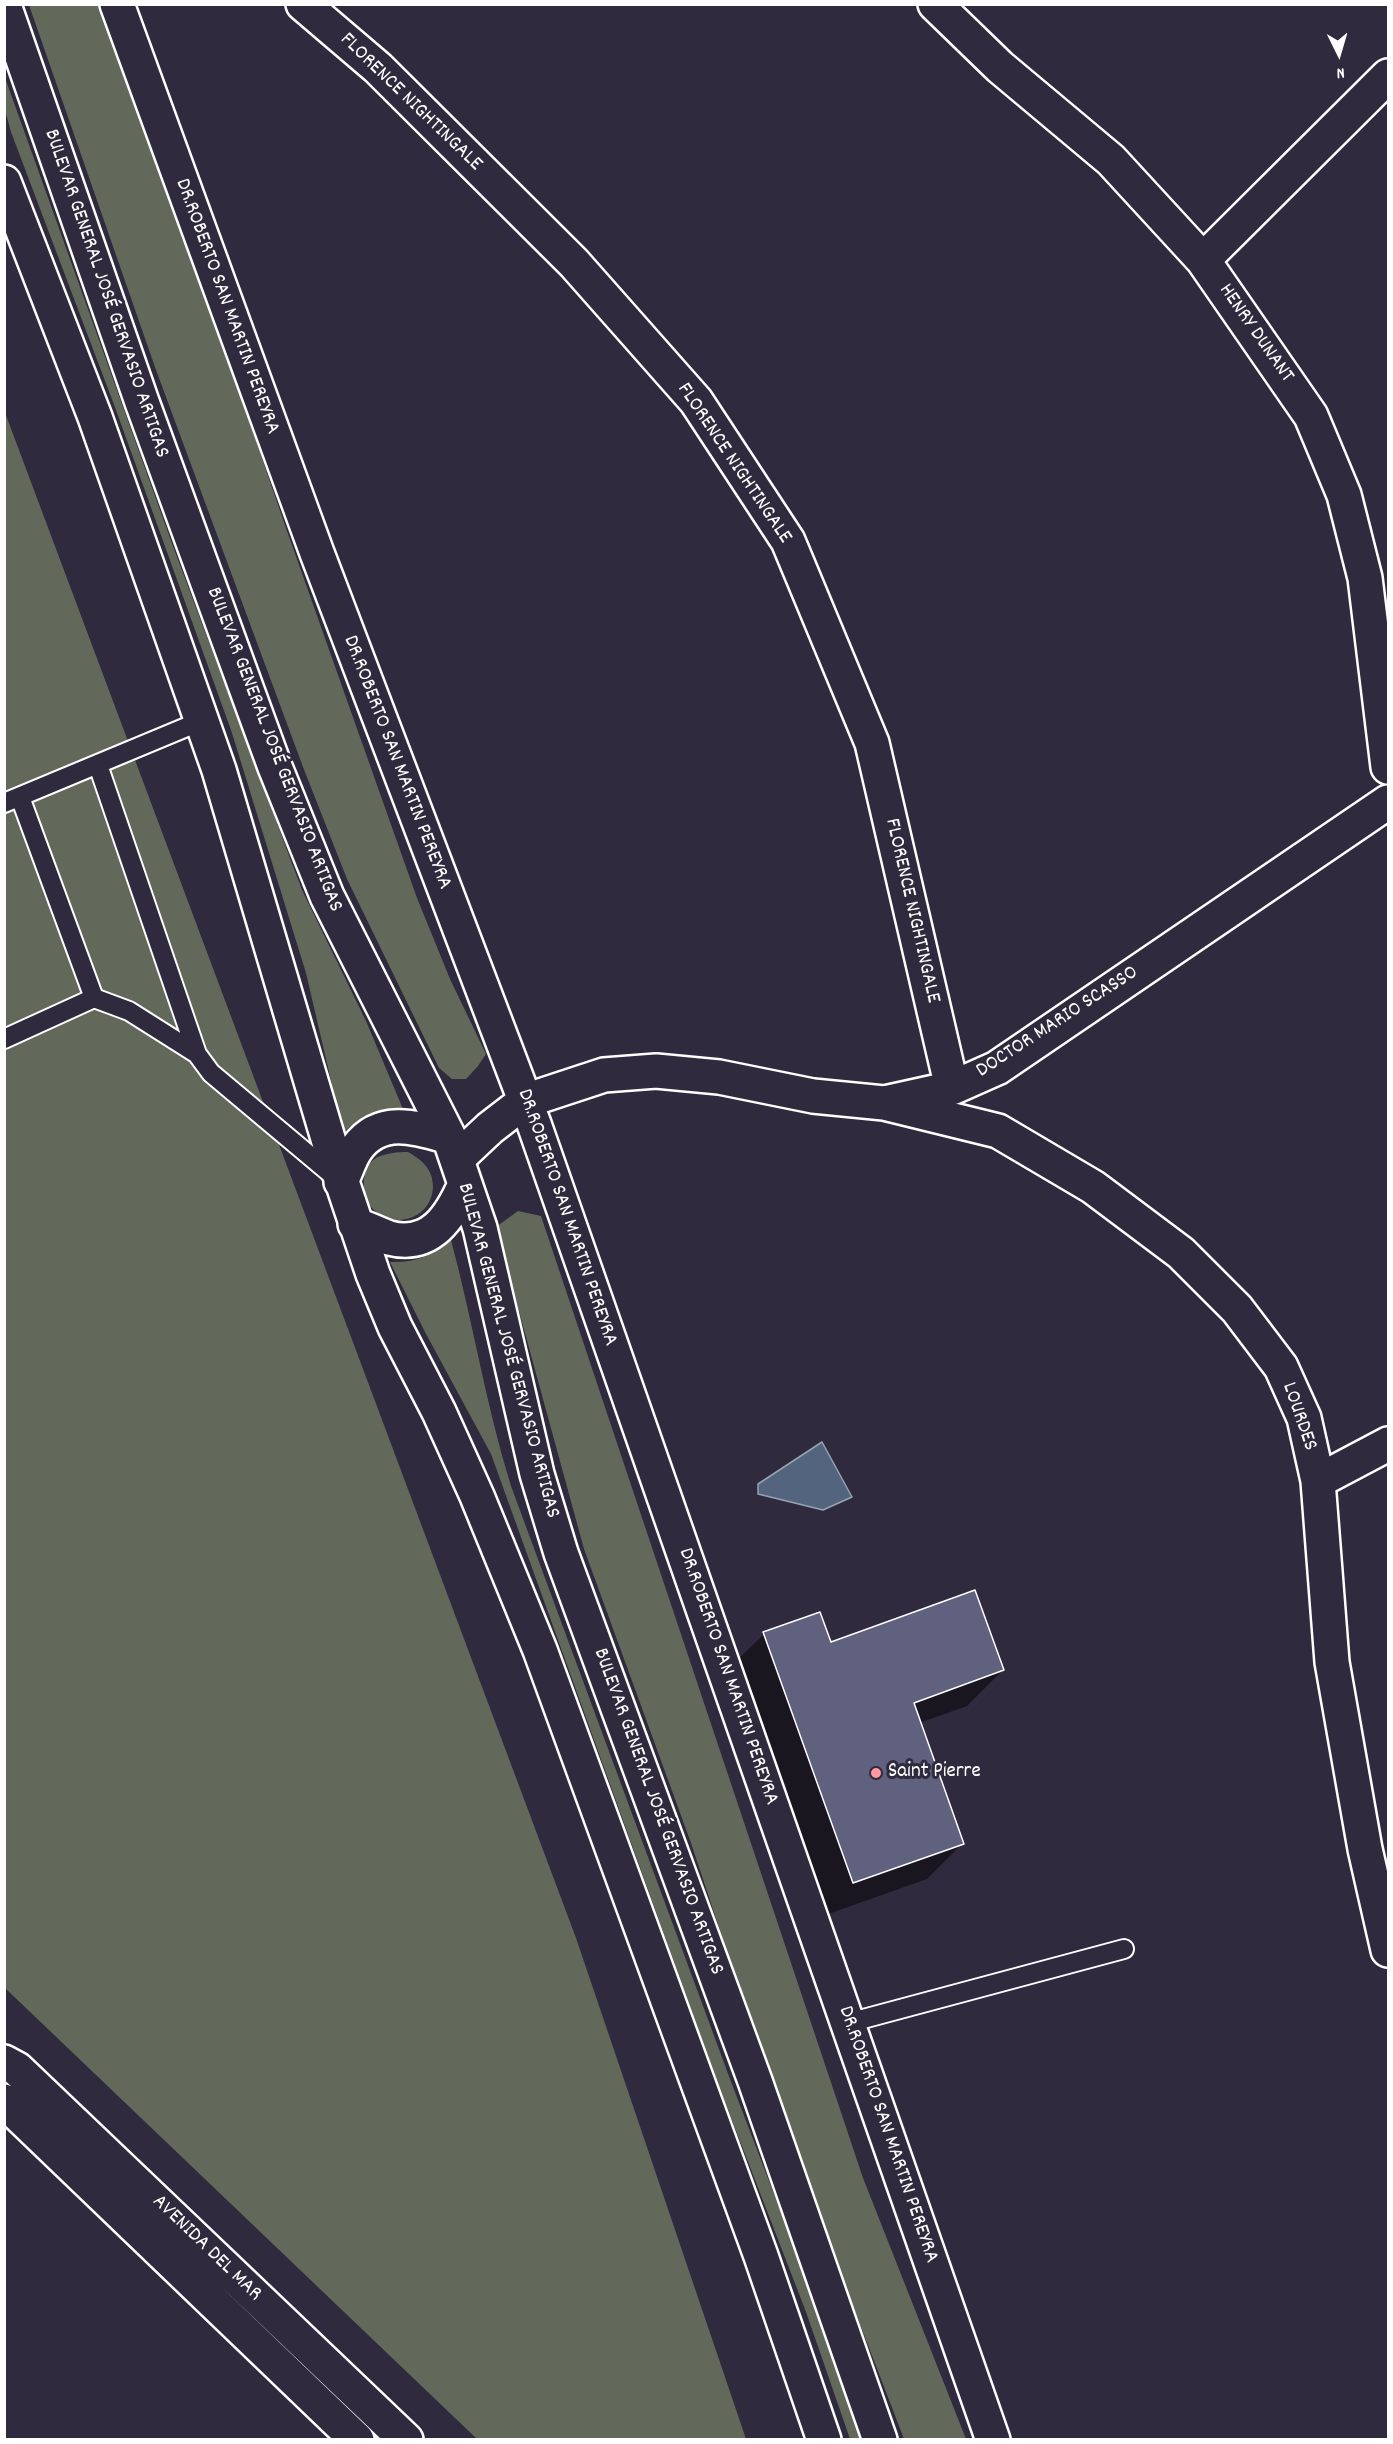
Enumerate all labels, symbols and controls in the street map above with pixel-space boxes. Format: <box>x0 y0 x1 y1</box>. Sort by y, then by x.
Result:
north arrow <box>1309 24 1369 84</box>
street label: FLORENCE NIGHTINGALE <box>333 28 487 178</box>
text: N <box>1336 61 1346 84</box>
street label: BULEVAR GENERAL JOSÉ GERVASIO ARTIGAS <box>37 126 173 462</box>
street label: DR.ROBERTO SAN MARTIN PEREYRA <box>168 176 284 438</box>
street label: HENRY DUNANT <box>1212 280 1298 388</box>
street label: FLORENCE NIGHTINGALE <box>670 379 796 549</box>
street label: BULEVAR GENERAL JOSÉ GERVASIO ARTIGAS <box>199 584 347 916</box>
street label: DR.ROBERTO SAN MARTIN PEREYRA <box>336 632 456 894</box>
street label: FLORENCE NIGHTINGALE <box>878 816 944 1006</box>
street label: DOCTOR MARIO SCASSO <box>972 961 1144 1085</box>
street label: DR.ROBERTO SAN MARTIN PEREYRA <box>510 1086 622 1350</box>
street label: BULEVAR GENERAL JOSÉ GERVASIO ARTIGAS <box>450 1181 564 1521</box>
street label: LOURDES <box>1275 1380 1321 1454</box>
street label: DR.ROBERTO SAN MARTIN PEREYRA <box>671 1545 783 1809</box>
street label: BULEVAR GENERAL JOSÉ GERVASIO ARTIGAS <box>586 1645 728 1979</box>
place label: Saint Pierre <box>888 1760 981 1786</box>
marker: Saint Pierre <box>869 1766 883 1780</box>
street label: DR.ROBERTO SAN MARTIN PEREYRA <box>831 2003 943 2267</box>
street label: AVENIDA DEL MAR <box>146 2190 266 2308</box>

